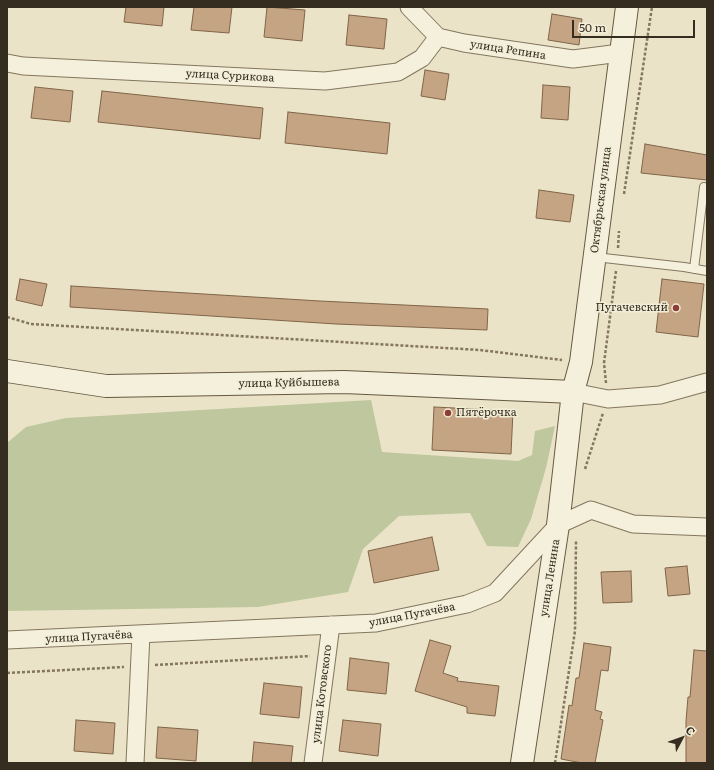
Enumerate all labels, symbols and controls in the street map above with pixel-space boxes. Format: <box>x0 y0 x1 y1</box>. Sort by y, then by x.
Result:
scale bar <box>574 12 697 38</box>
text: 50 m <box>579 18 606 36</box>
street label: улица Репина <box>469 38 547 62</box>
street label: улица Сурикова <box>185 67 275 85</box>
street label: Октябрьская улица <box>588 146 614 254</box>
place label: Пугачевский <box>596 301 668 315</box>
marker: Пугачевский <box>671 303 681 313</box>
street label: улица Куйбышева <box>238 376 340 390</box>
place label: Пятёрочка <box>456 406 517 420</box>
marker: Пятёрочка <box>443 408 453 418</box>
street label: улица Ленина <box>537 538 563 618</box>
street label: улица Пугачёва <box>368 600 456 630</box>
street label: улица Пугачёва <box>45 628 133 646</box>
street label: улица Котовского <box>309 644 335 744</box>
north arrow <box>662 718 702 758</box>
text: С <box>682 722 700 738</box>

